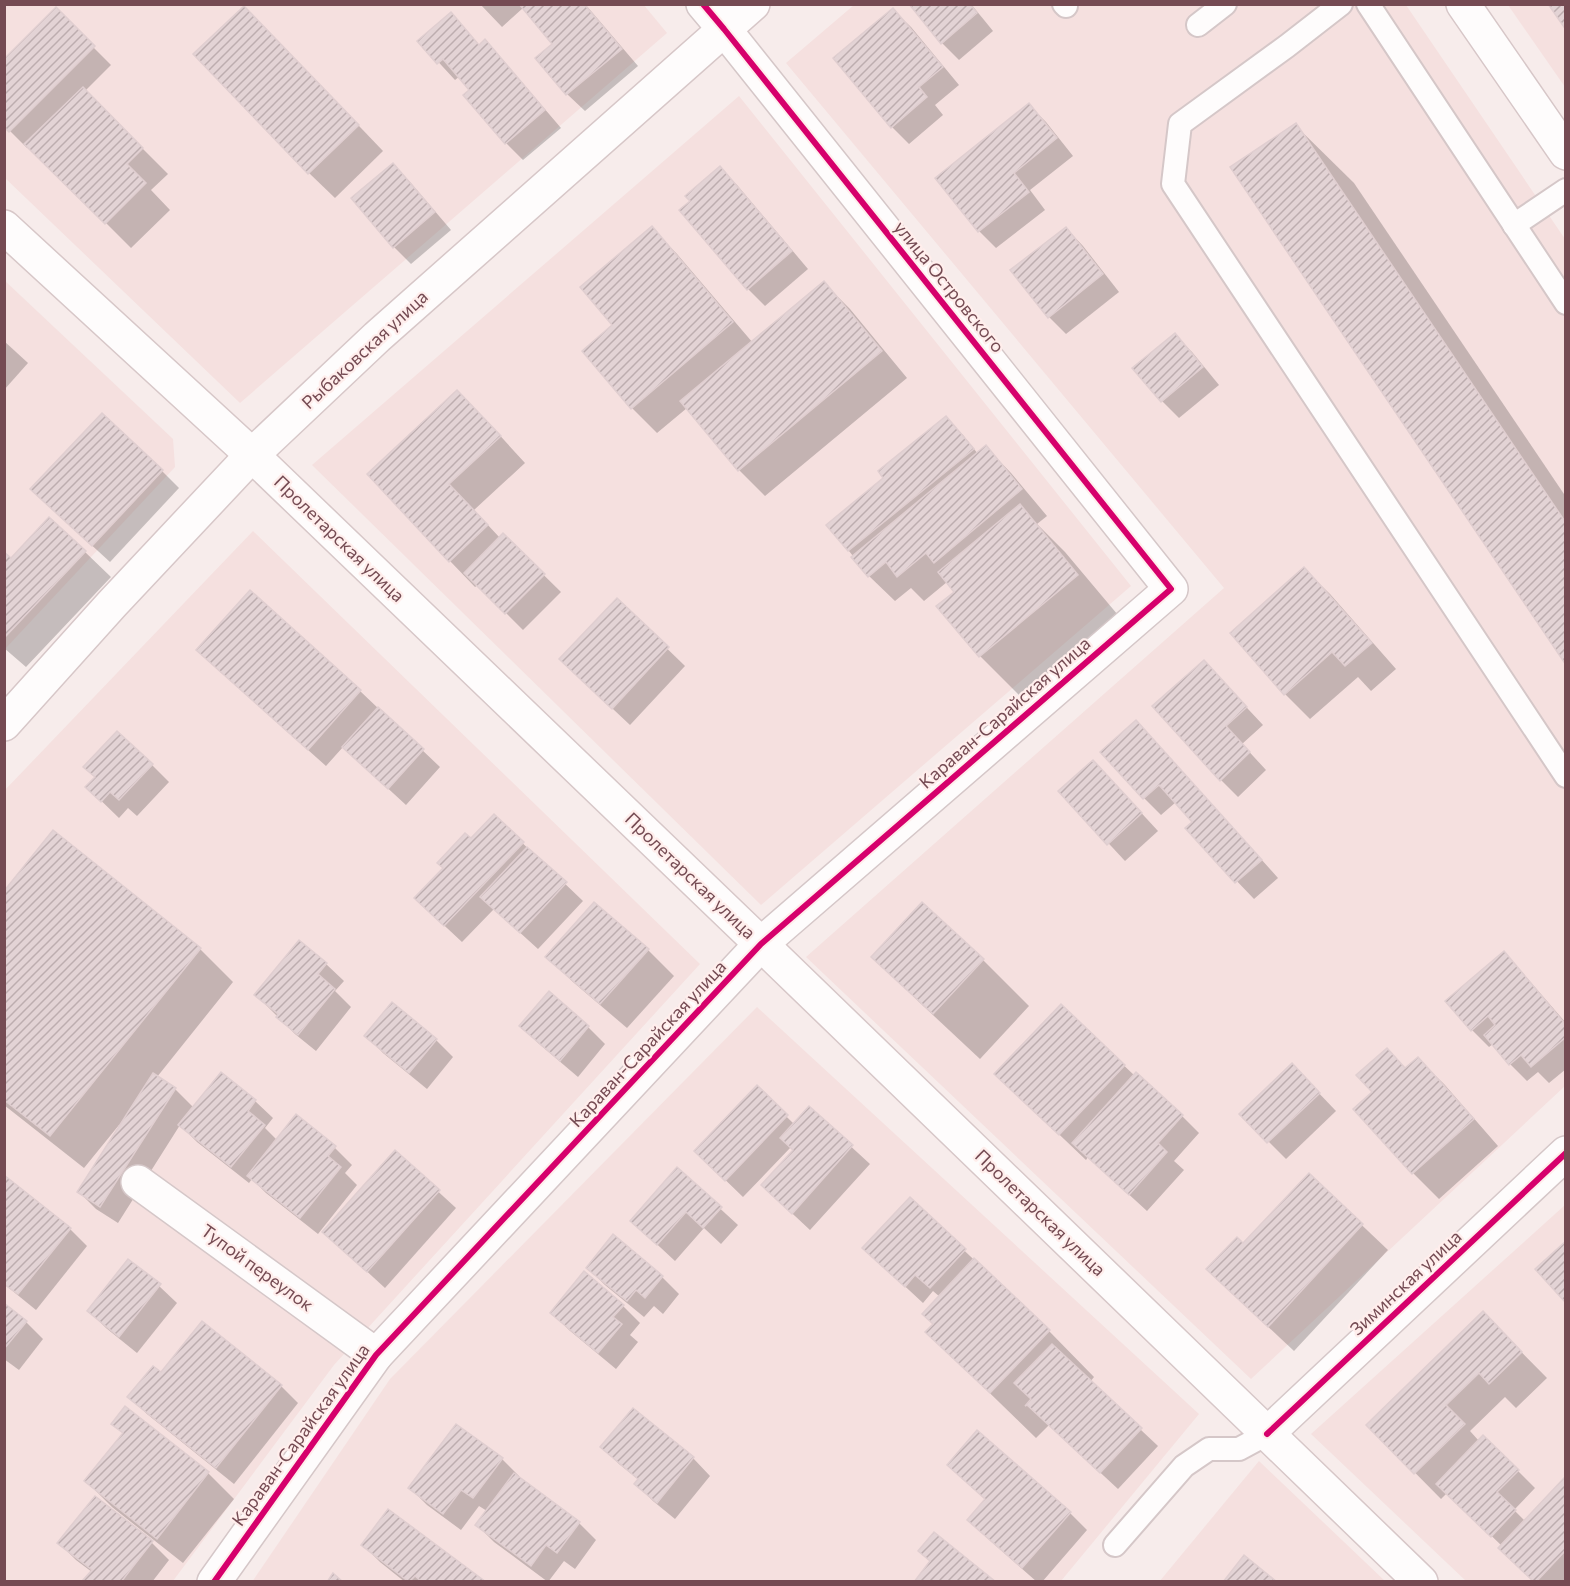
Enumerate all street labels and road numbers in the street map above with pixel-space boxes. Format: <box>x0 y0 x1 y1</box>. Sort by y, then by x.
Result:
street label: улица Островского <box>890 216 1010 357</box>
street label: Рыбаковская улица <box>297 285 432 413</box>
street label: Пролетарская улица <box>270 470 409 606</box>
street label: Караван-Сарайская улица <box>914 632 1095 793</box>
street label: Пролетарская улица <box>621 807 760 943</box>
street label: Караван-Сарайская улица <box>564 955 730 1131</box>
street label: Пролетарская улица <box>971 1144 1110 1280</box>
street label: Тупой переулок <box>197 1219 318 1316</box>
street label: Зиминская улица <box>1345 1225 1465 1339</box>
street label: Караван-Сарайская улица <box>227 1339 374 1530</box>

